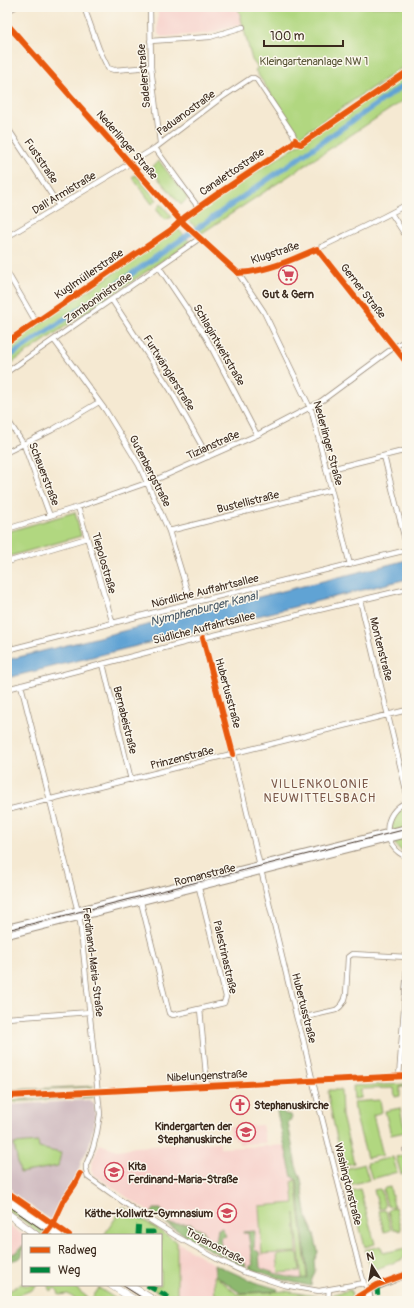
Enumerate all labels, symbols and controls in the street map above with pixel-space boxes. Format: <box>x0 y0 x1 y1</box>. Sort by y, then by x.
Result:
scale bar <box>264 22 343 48</box>
text: 100 m <box>270 29 305 44</box>
street label: Sadelerstraße <box>135 43 153 109</box>
park label: Kleingartenanlage NW 1 <box>260 55 368 68</box>
street label: Paduanostraße <box>154 87 218 138</box>
street label: Nederlinger Straße <box>94 108 161 183</box>
street label: Fuststraße <box>21 136 61 186</box>
street label: Canalettostraße <box>197 145 267 199</box>
street label: Dall'Armistraße <box>30 169 99 217</box>
street label: Klugstraße <box>249 239 301 267</box>
street label: Kuglmüllerstraße <box>52 246 126 302</box>
street label: Gerner Straße <box>338 261 389 321</box>
supermarket icon: Gut & Gern <box>277 264 299 286</box>
street label: Zamboninistraße <box>62 270 135 326</box>
place label: Gut & Gern <box>262 288 314 301</box>
street label: Schlagintweitstraße <box>190 302 248 389</box>
street label: Furtwänglerstraße <box>141 333 198 414</box>
street label: Nederlinger Straße <box>310 399 346 487</box>
street label: Tizianstraße <box>185 427 242 462</box>
street label: Gutenbergstraße <box>126 433 174 510</box>
street label: Schauerstraße <box>26 441 62 508</box>
street label: Bustellistraße <box>216 488 281 516</box>
street label: Tiepolostraße <box>89 531 119 596</box>
street label: Nördliche Auffahrtsallee <box>150 571 260 611</box>
water label: Nymphenburger Kanal <box>149 588 260 630</box>
street label: Südliche Auffahrtsallee <box>152 609 257 647</box>
street label: Montenstraße <box>367 616 395 683</box>
street label: Hubertusstraße <box>212 657 244 730</box>
street label: Bernabeistraße <box>110 685 140 756</box>
street label: Prinzenstraße <box>149 744 215 772</box>
district label: VILLENKOLONIE NEUWITTELSBACH <box>264 777 376 806</box>
street label: Romanstraße <box>173 861 237 889</box>
street label: Ferdinand-Maria-Straße <box>80 907 106 1018</box>
street label: Palestrinastraße <box>210 919 240 996</box>
street label: Hubertusstraße <box>289 972 319 1045</box>
street label: Nibelungenstraße <box>166 1067 248 1085</box>
church icon: Stephanuskirche <box>229 1094 251 1116</box>
place label: Stephanuskirche <box>254 1099 329 1112</box>
place label: Kindergarten der Stephanuskirche <box>155 1120 233 1146</box>
school or university icon: Kindergarten der Stephanuskirche <box>235 1121 257 1143</box>
street label: Washingtonstraße <box>331 1142 365 1227</box>
place label: Kita Ferdinand-Maria-Straße <box>128 1160 239 1186</box>
school or university icon: Kita Ferdinand-Maria-Straße <box>103 1161 125 1183</box>
school or university icon: Käthe-Kollwitz-Gymnasium <box>216 1202 238 1224</box>
place label: Käthe-Kollwitz-Gymnasium <box>84 1207 213 1220</box>
street label: Trojanostraße <box>183 1225 247 1267</box>
legend <box>22 1234 162 1286</box>
text: Radweg <box>58 1243 96 1258</box>
north arrow <box>352 1246 392 1286</box>
text: N <box>365 1249 376 1264</box>
text: Weg <box>58 1263 80 1278</box>

